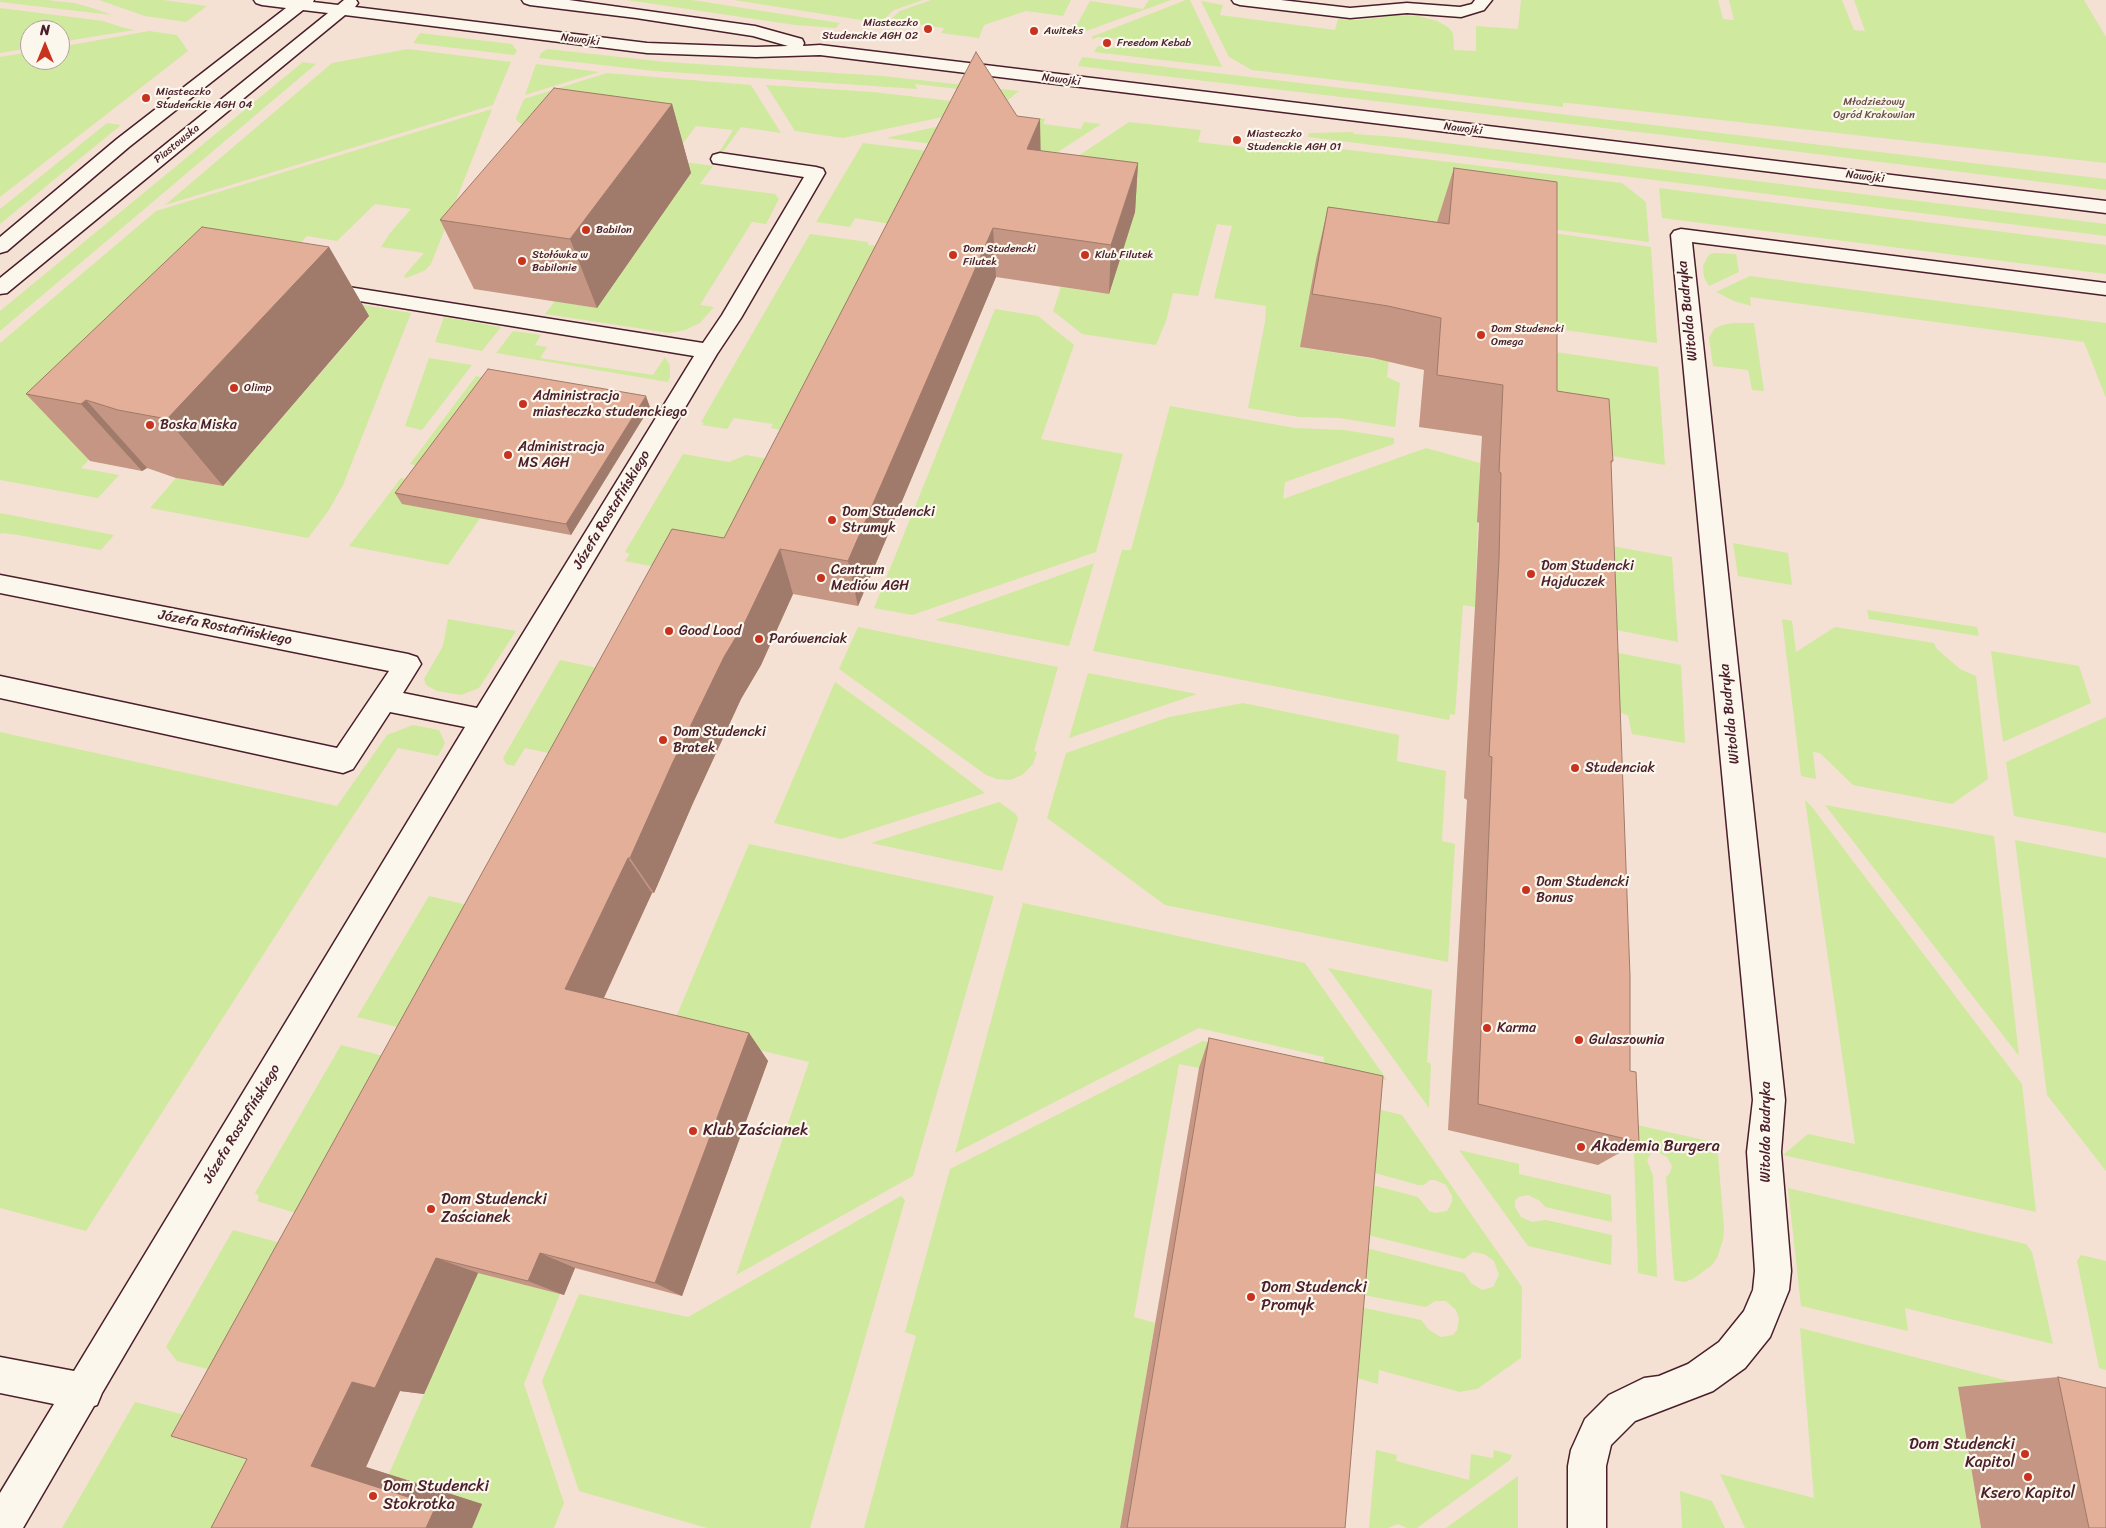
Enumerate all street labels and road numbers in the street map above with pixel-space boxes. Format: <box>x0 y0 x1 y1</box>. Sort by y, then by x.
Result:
street label: Nawojki <box>560 31 600 49</box>
street label: Nawojki <box>1041 71 1081 89</box>
street label: Nawojki <box>1443 120 1483 138</box>
street label: Piastowska <box>152 122 202 166</box>
street label: Nawojki <box>1845 168 1885 186</box>
street label: Witolda Budryka <box>1674 260 1702 362</box>
street label: Józefa Rostafińskiego <box>570 447 654 573</box>
street label: Józefa Rostafińskiego <box>157 607 293 649</box>
street label: Witolda Budryka <box>1716 663 1744 765</box>
street label: Józefa Rostafińskiego <box>200 1061 284 1187</box>
street label: Witolda Budryka <box>1758 1081 1774 1183</box>

